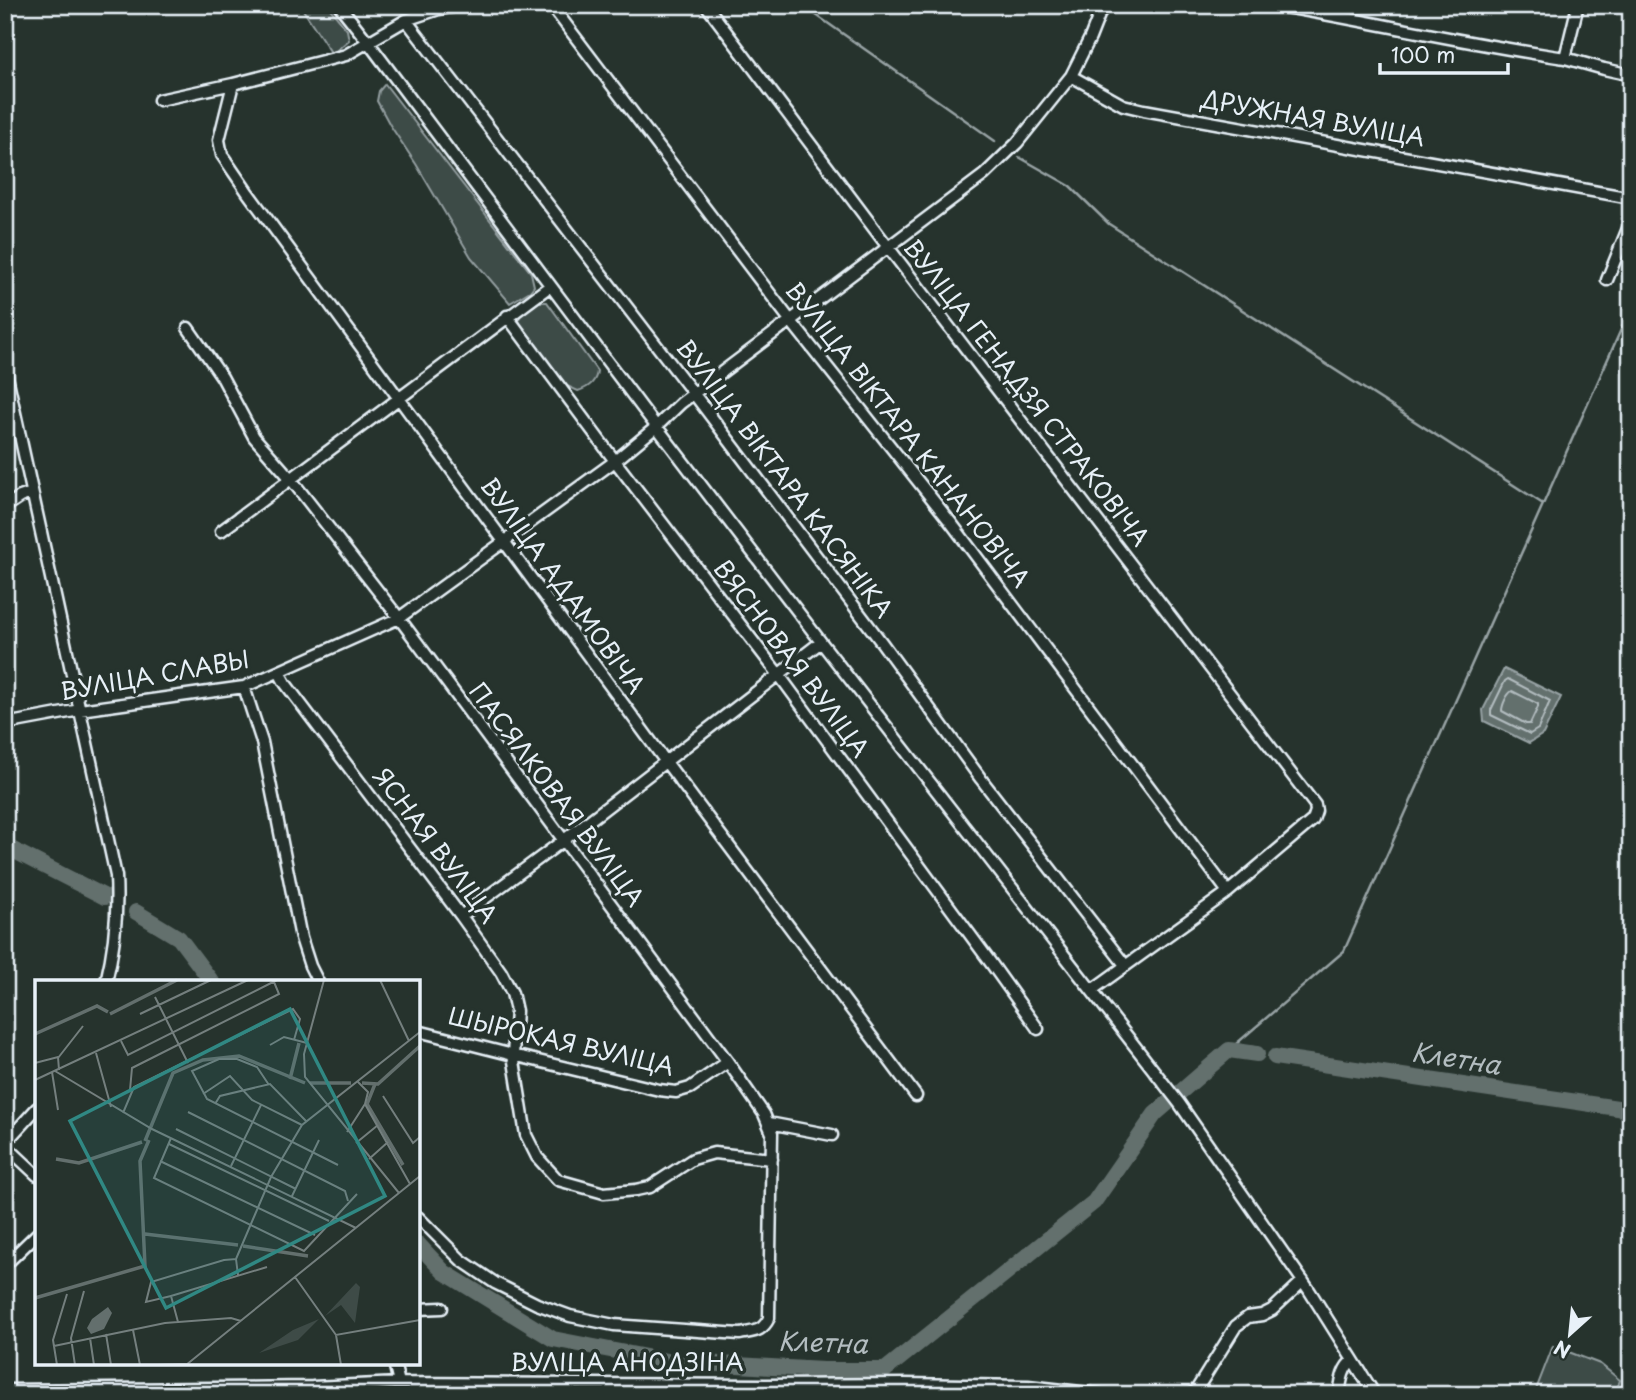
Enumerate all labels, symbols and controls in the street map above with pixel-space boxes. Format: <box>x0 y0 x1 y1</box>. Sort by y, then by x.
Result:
scale bar <box>1380 32 1508 76</box>
text: 100 m <box>1391 38 1455 70</box>
street label: ДРУЖНАЯ ВУЛІЦА <box>1198 79 1428 154</box>
street label: ВУЛІЦА ГЕНАДЗЯ СТРАКОВІЧА <box>896 231 1159 553</box>
street label: ВУЛІЦА ВІКТАРА КАНАНОВІЧА <box>778 273 1040 594</box>
street label: ВУЛІЦА ВІКТАРА КАСЯНІКА <box>669 331 903 625</box>
street label: ВУЛІЦА АДАМОВІЧА <box>473 469 655 700</box>
street label: ВЯСНОВАЯ ВУЛІЦА <box>706 551 879 764</box>
street label: ВУЛІЦА СЛАВЫ <box>57 640 252 708</box>
street label: ПАСЯЛКОВАЯ ВУЛІЦА <box>461 674 654 913</box>
street label: ЯСНАЯ ВУЛІЦА <box>366 759 507 930</box>
inset map <box>35 980 420 1365</box>
street label: ШЫРОКАЯ ВУЛІЦА <box>445 997 678 1084</box>
water label: Клетна <box>1409 1031 1504 1084</box>
north arrow <box>1534 1298 1604 1368</box>
water label: Клетна <box>778 1320 869 1363</box>
text: N <box>1549 1334 1575 1366</box>
street label: ВУЛІЦА АНОДЗІНА <box>510 1343 744 1379</box>

